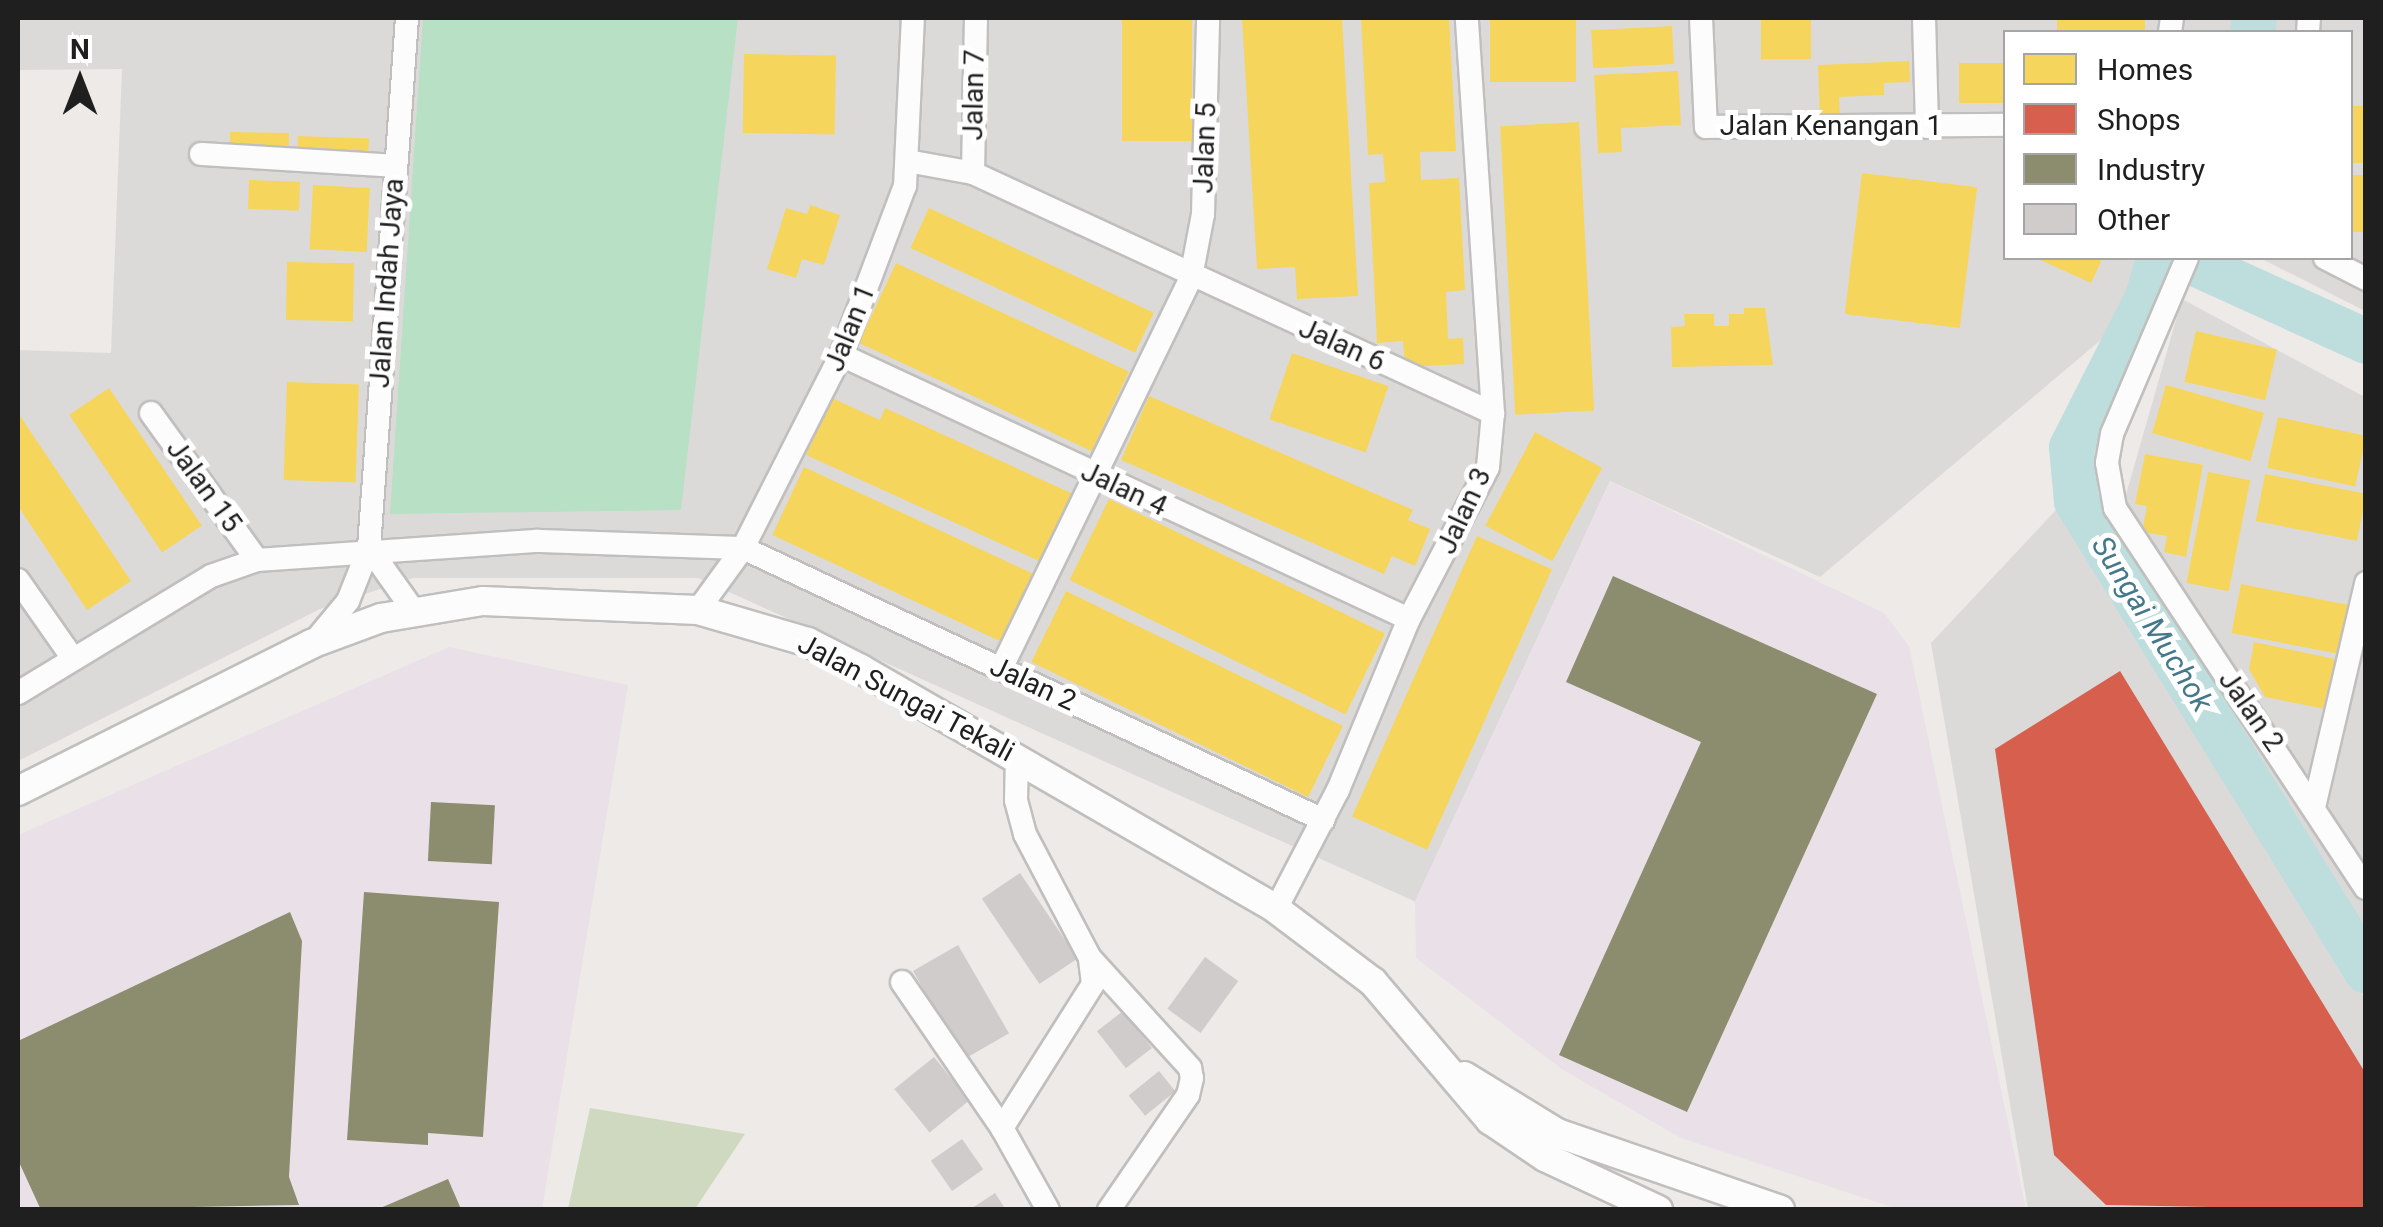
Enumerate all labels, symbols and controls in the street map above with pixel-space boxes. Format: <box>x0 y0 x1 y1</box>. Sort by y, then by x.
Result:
north arrow <box>30 30 130 130</box>
legend <box>2003 30 2353 260</box>
text: N <box>70 33 90 66</box>
street label: Jalan 7 <box>956 49 992 141</box>
text: Homes <box>2097 52 2193 87</box>
street label: Jalan 5 <box>1187 102 1223 194</box>
text: Shops <box>2097 102 2181 137</box>
street label: Jalan Kenangan 1 <box>1720 109 1942 143</box>
text: Industry <box>2097 152 2205 187</box>
street label: Jalan Indah Jaya <box>363 177 411 389</box>
text: Other <box>2097 202 2170 237</box>
street label: Jalan 1 <box>817 280 883 376</box>
street label: Jalan 6 <box>1294 311 1390 379</box>
street label: Jalan 15 <box>159 433 249 539</box>
street label: Jalan 4 <box>1076 455 1172 523</box>
street label: Jalan 3 <box>1430 463 1498 559</box>
water label: Sungai Muchok <box>2084 530 2220 718</box>
street label: Jalan Sungai Tekali <box>792 627 1020 769</box>
street label: Jalan 2 <box>985 650 1081 718</box>
street label: Jalan 2 <box>2211 664 2291 758</box>

